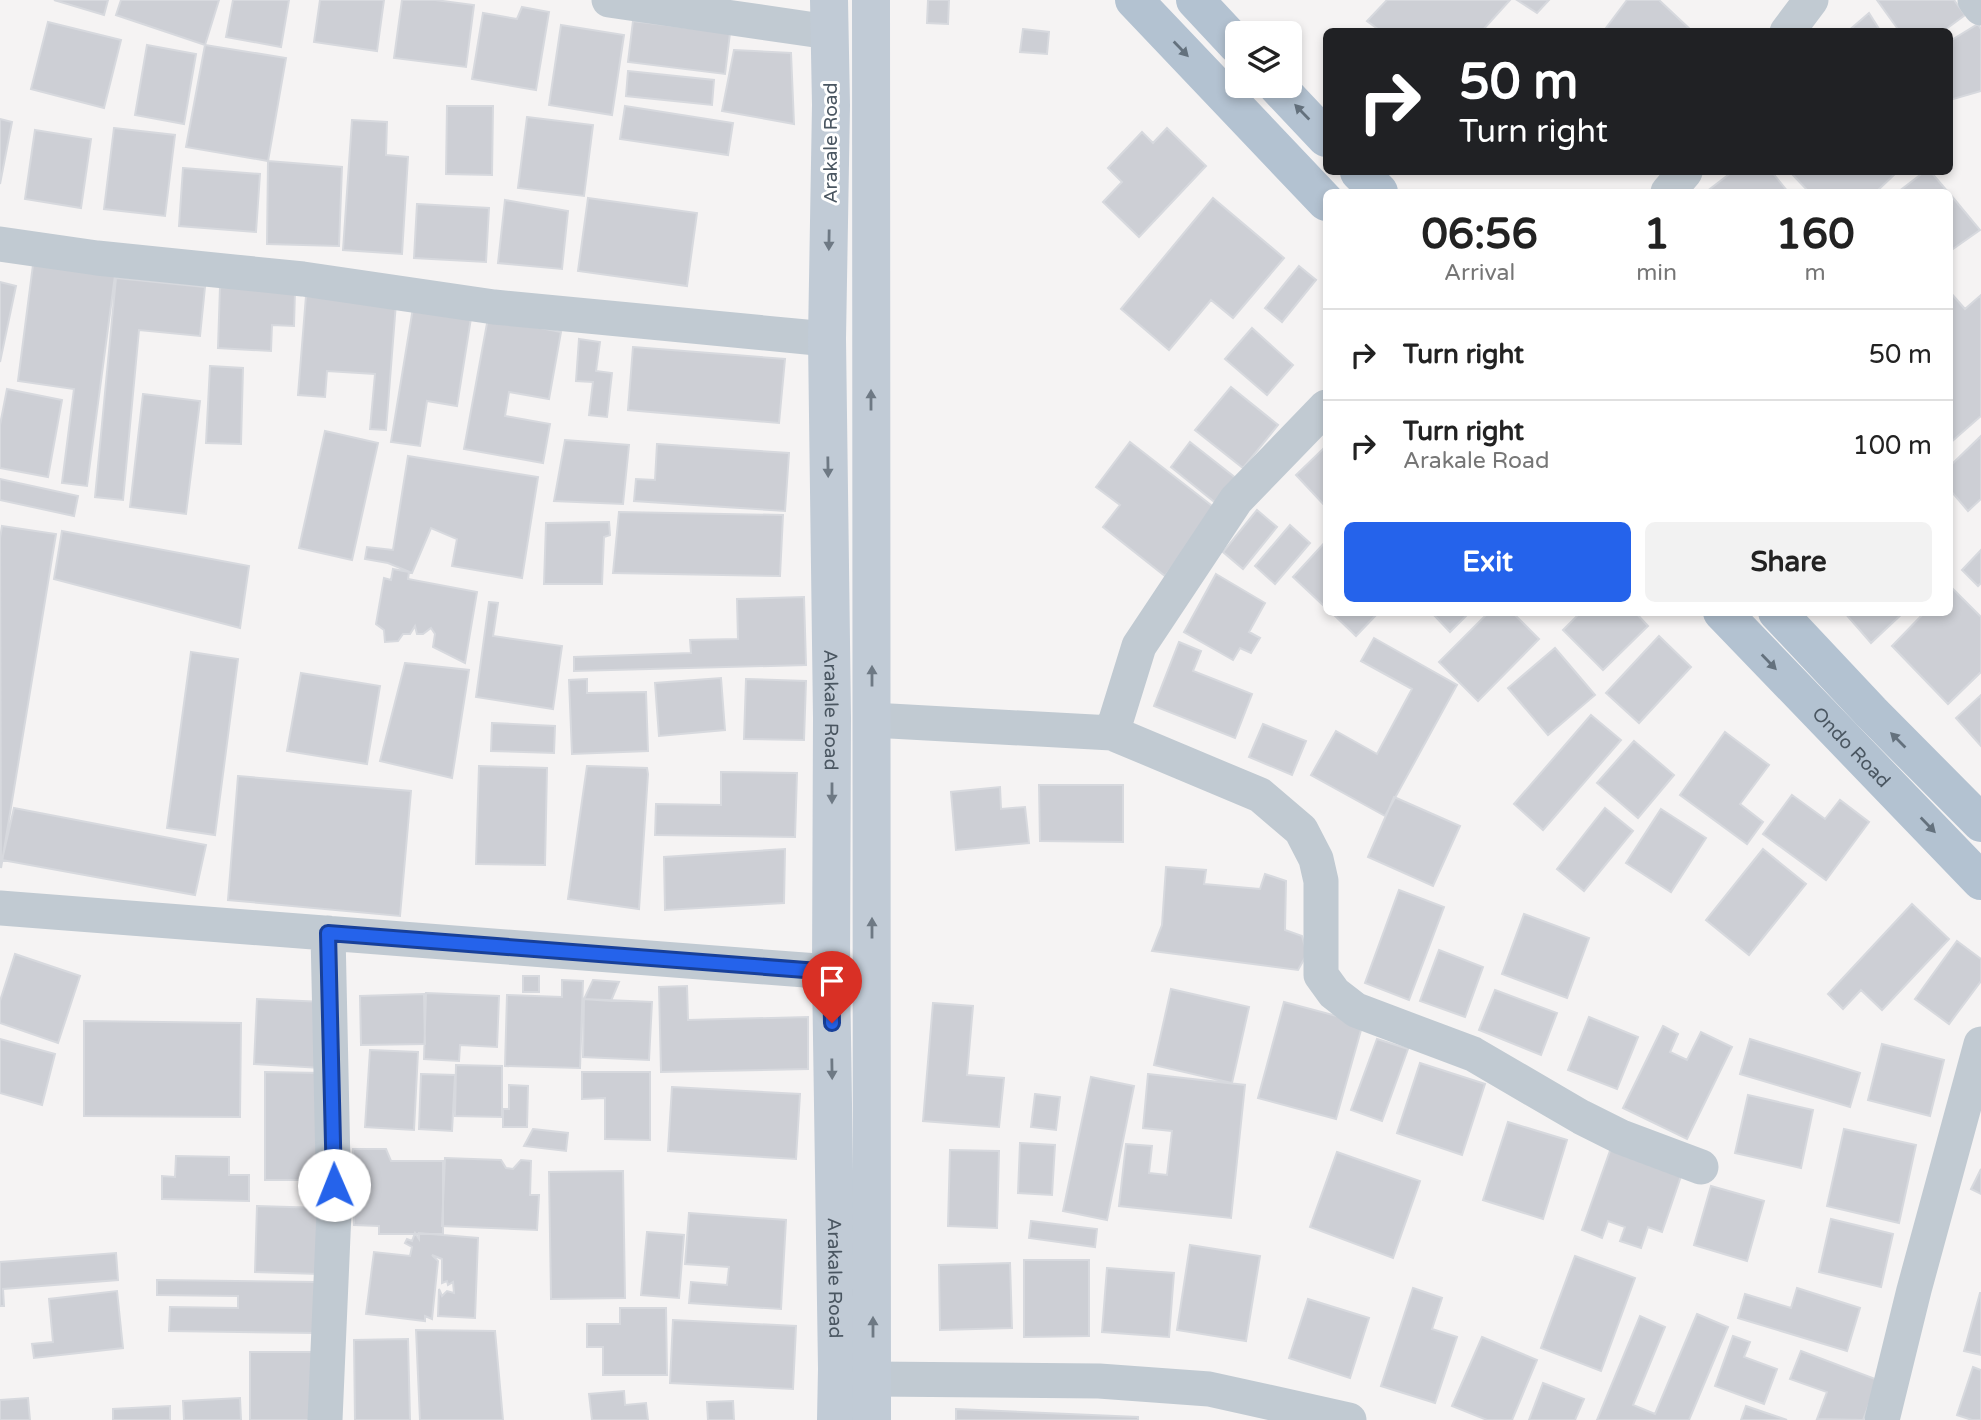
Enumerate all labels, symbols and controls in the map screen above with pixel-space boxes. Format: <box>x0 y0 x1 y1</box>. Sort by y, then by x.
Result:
map controls <box>1225 21 1302 98</box>
button: layers <box>1225 21 1302 98</box>
one-way arrow <box>1173 40 1189 57</box>
text: 50 m <box>1459 53 1578 112</box>
icon: right <box>1344 56 1435 147</box>
street label: Arakale Road <box>820 82 842 204</box>
one-way arrow <box>1294 104 1310 121</box>
text: Turn right <box>1459 113 1608 151</box>
text: 06:56 <box>1421 209 1538 260</box>
text: 1 <box>1643 209 1670 260</box>
text: 160 <box>1775 209 1855 260</box>
one-way arrow <box>823 229 834 251</box>
text: Arrival <box>1444 259 1515 287</box>
text: min <box>1636 259 1677 287</box>
text: m <box>1804 259 1826 287</box>
icon: right <box>1344 336 1382 374</box>
text: Turn right <box>1403 339 1524 370</box>
text: 50 m <box>1869 339 1932 370</box>
one-way arrow <box>865 389 877 411</box>
text: Turn right <box>1403 416 1524 447</box>
icon: right <box>1344 427 1382 465</box>
text: 100 m <box>1852 430 1932 461</box>
text: Arakale Road <box>1403 447 1550 475</box>
one-way arrow <box>823 456 834 478</box>
button: Exit <box>1344 522 1631 602</box>
button: Share <box>1645 522 1932 602</box>
street label: Arakale Road <box>819 649 842 771</box>
one-way arrow <box>1761 653 1777 670</box>
one-way arrow <box>866 665 878 687</box>
street label: Ondo Road <box>1807 703 1895 792</box>
one-way arrow <box>1890 731 1907 748</box>
one-way arrow <box>826 782 838 804</box>
one-way arrow <box>1920 816 1937 833</box>
one-way arrow <box>866 917 878 939</box>
pin <box>802 951 862 1023</box>
icon: arrive <box>813 962 851 1000</box>
one-way arrow <box>827 1058 838 1080</box>
position arrow <box>297 1148 371 1222</box>
street label: Arakale Road <box>823 1217 847 1339</box>
one-way arrow <box>867 1316 879 1338</box>

